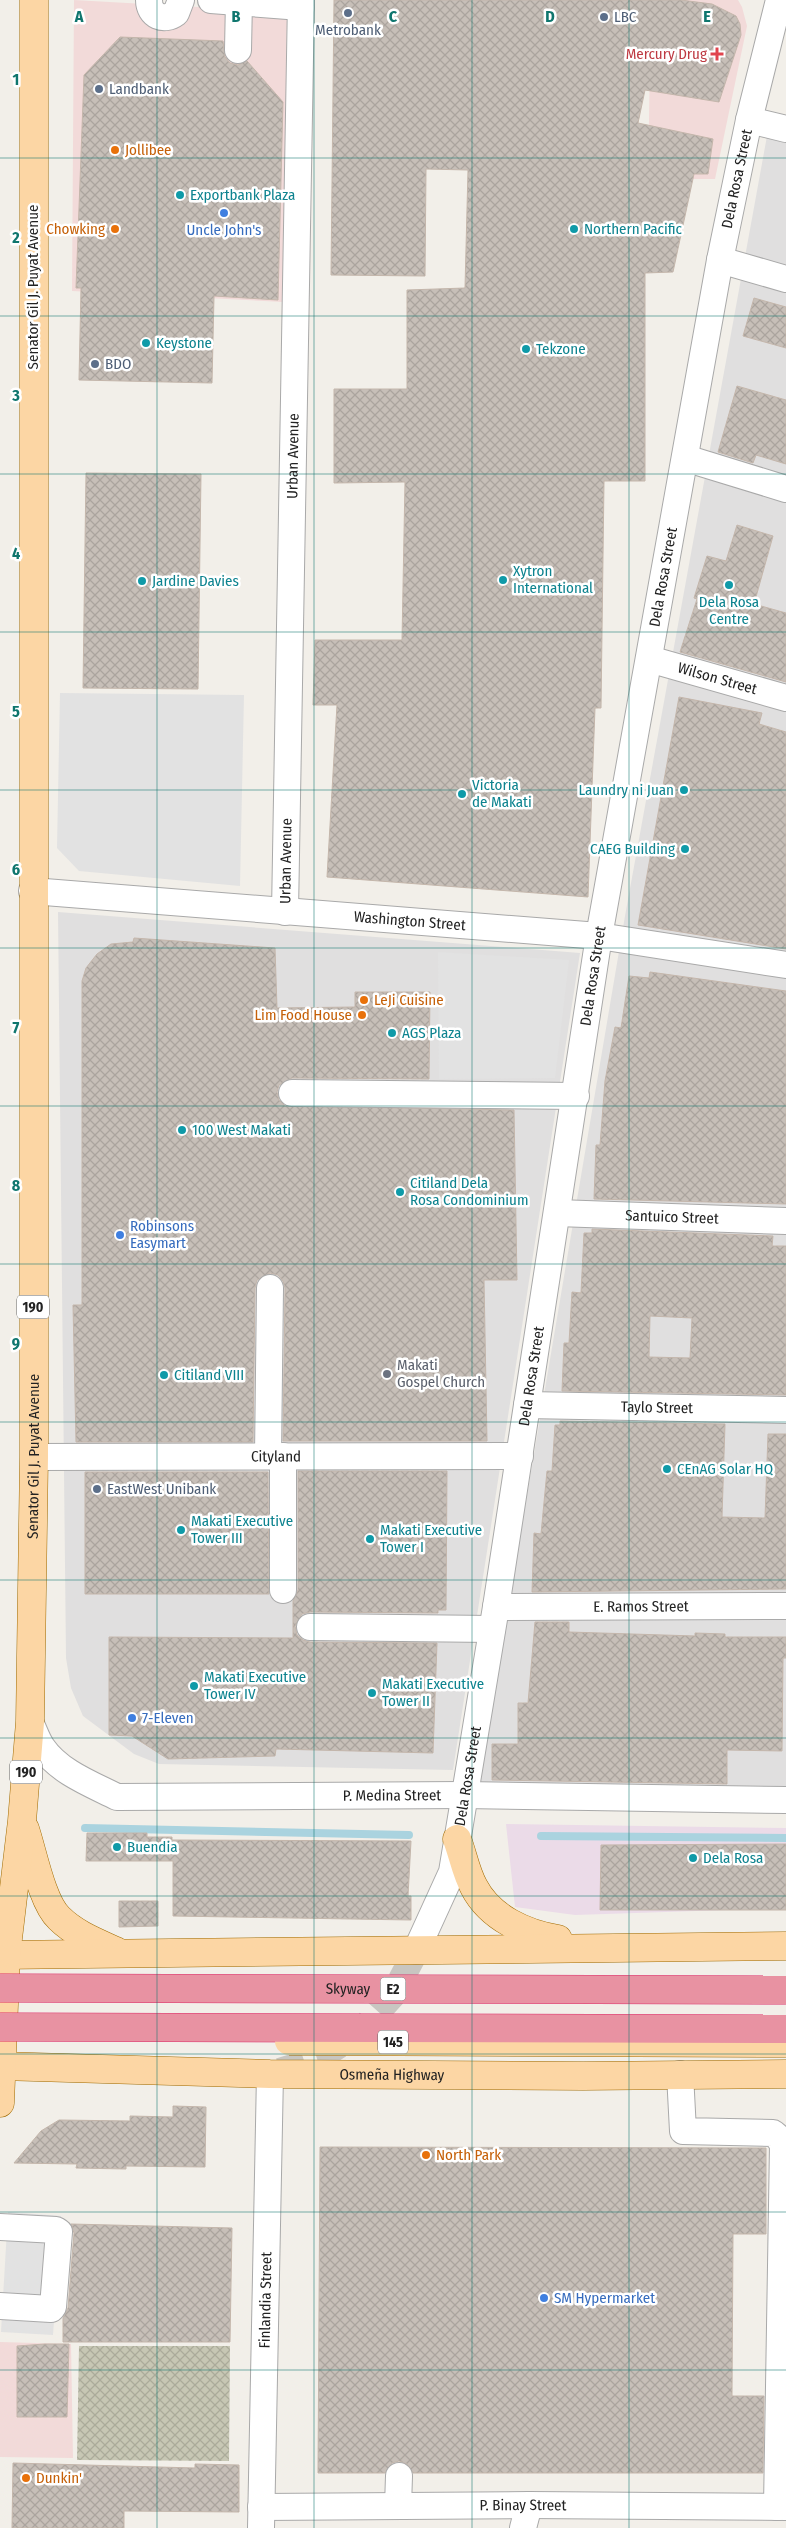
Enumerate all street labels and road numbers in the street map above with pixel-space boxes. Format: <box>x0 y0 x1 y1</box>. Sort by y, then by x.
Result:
street label: Dela Rosa Street <box>718 127 756 230</box>
street label: Senator Gil J. Puyat Avenue <box>24 205 42 369</box>
street label: Urban Avenue <box>283 413 303 499</box>
street label: Dela Rosa Street <box>646 526 681 628</box>
street label: Wilson Street <box>676 659 759 698</box>
street label: Urban Avenue <box>276 818 296 904</box>
street label: Washington Street <box>353 908 466 934</box>
street label: Dela Rosa Street <box>576 924 610 1027</box>
street label: Santuico Street <box>625 1206 719 1228</box>
road number: 190 <box>17 1295 49 1318</box>
street label: Dela Rosa Street <box>515 1325 548 1427</box>
street label: Senator Gil J. Puyat Avenue <box>24 1374 43 1539</box>
street label: Taylo Street <box>621 1398 693 1417</box>
street label: Cityland <box>251 1447 301 1466</box>
street label: E. Ramos Street <box>593 1597 689 1616</box>
street label: Dela Rosa Street <box>451 1725 485 1827</box>
road number: 190 <box>10 1760 42 1784</box>
street label: P. Medina Street <box>343 1786 441 1805</box>
road number: E2 <box>380 1978 406 2000</box>
street label: Skyway <box>326 1980 371 1998</box>
road number: 145 <box>378 2030 408 2054</box>
street label: Osmeña Highway <box>339 2065 445 2084</box>
street label: Finlandia Street <box>256 2251 275 2349</box>
street label: P. Binay Street <box>479 2496 567 2514</box>

